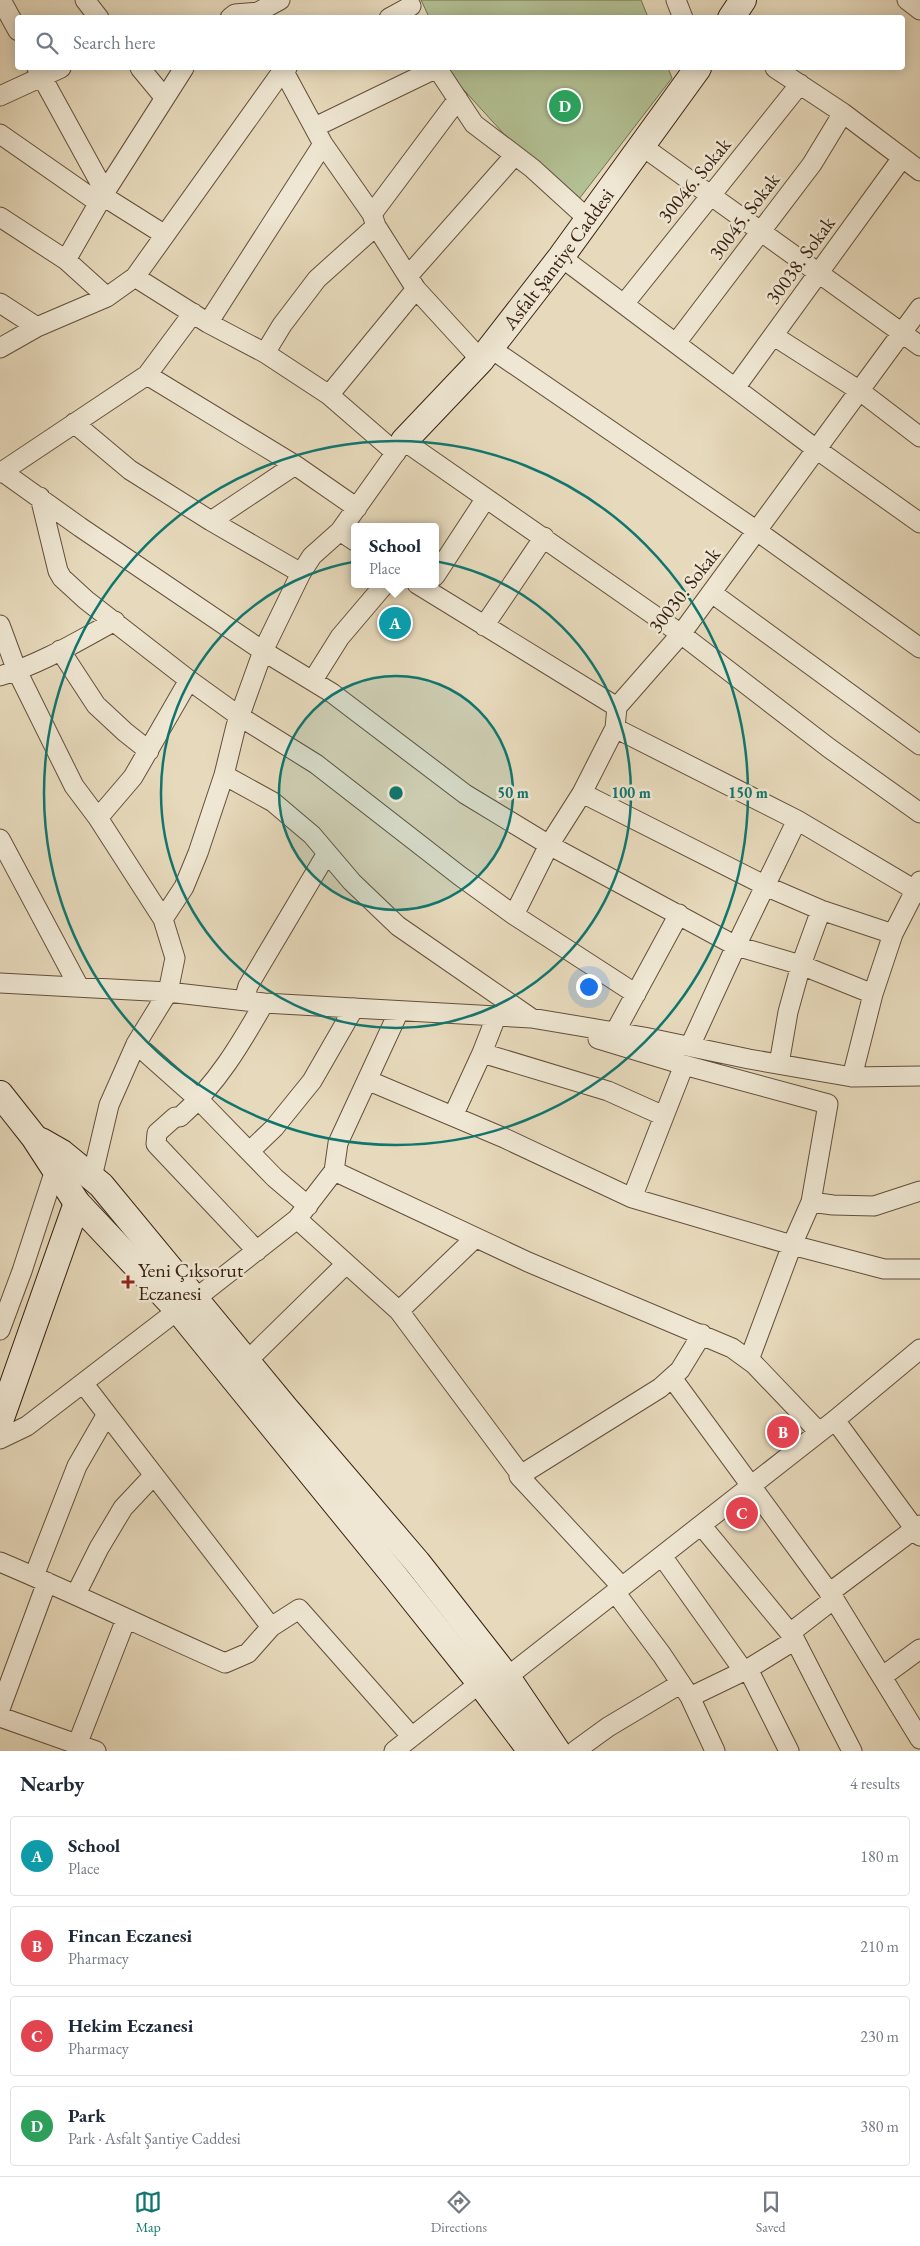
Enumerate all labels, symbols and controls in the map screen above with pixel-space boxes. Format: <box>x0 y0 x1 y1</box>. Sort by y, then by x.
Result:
search box <box>15 15 905 70</box>
icon: search <box>33 29 61 57</box>
text: Search here <box>73 30 155 55</box>
pin: D <box>549 87 581 125</box>
street label: 30046. Sokak <box>652 132 737 228</box>
street label: 30045. Sokak <box>703 167 786 265</box>
street label: Asfalt Şantiye Caddesi <box>496 183 620 335</box>
street label: 30038. Sokak <box>759 211 841 309</box>
popup <box>351 523 439 588</box>
text: School <box>369 533 421 558</box>
street label: 30030. Sokak <box>642 541 726 638</box>
text: Place <box>369 558 400 579</box>
pin: A <box>379 604 411 642</box>
text: 50 m <box>497 783 529 802</box>
text: 100 m <box>611 783 651 802</box>
text: 150 m <box>728 783 768 802</box>
centre of rings <box>387 784 405 802</box>
your location <box>576 974 602 1000</box>
place label: Yeni Çıksorut Eczanesi <box>138 1257 244 1306</box>
marker: Yeni Çıksorut Eczanesi <box>122 1276 134 1288</box>
pin: B <box>767 1413 799 1451</box>
pin: C <box>726 1494 758 1532</box>
text: Nearby <box>20 1770 84 1797</box>
text: 4 results <box>850 1773 900 1794</box>
text: School <box>68 1833 120 1858</box>
text: A <box>31 1846 43 1867</box>
text: 180 m <box>860 1846 899 1867</box>
text: Place <box>68 1858 100 1879</box>
text: Fincan Eczanesi <box>68 1923 192 1948</box>
text: B <box>32 1936 42 1957</box>
text: 210 m <box>860 1936 899 1957</box>
text: Pharmacy <box>68 1948 129 1969</box>
text: Hekim Eczanesi <box>68 2013 193 2038</box>
text: C <box>31 2026 43 2047</box>
text: 230 m <box>860 2026 899 2047</box>
text: Pharmacy <box>68 2038 129 2059</box>
text: Park <box>68 2103 106 2128</box>
text: D <box>31 2116 43 2137</box>
text: 380 m <box>860 2116 899 2137</box>
text: Park · Asfalt Şantiye Caddesi <box>68 2128 241 2149</box>
tab: Map <box>134 2188 162 2236</box>
tab: Directions <box>431 2188 487 2236</box>
tab: Saved <box>756 2188 786 2236</box>

